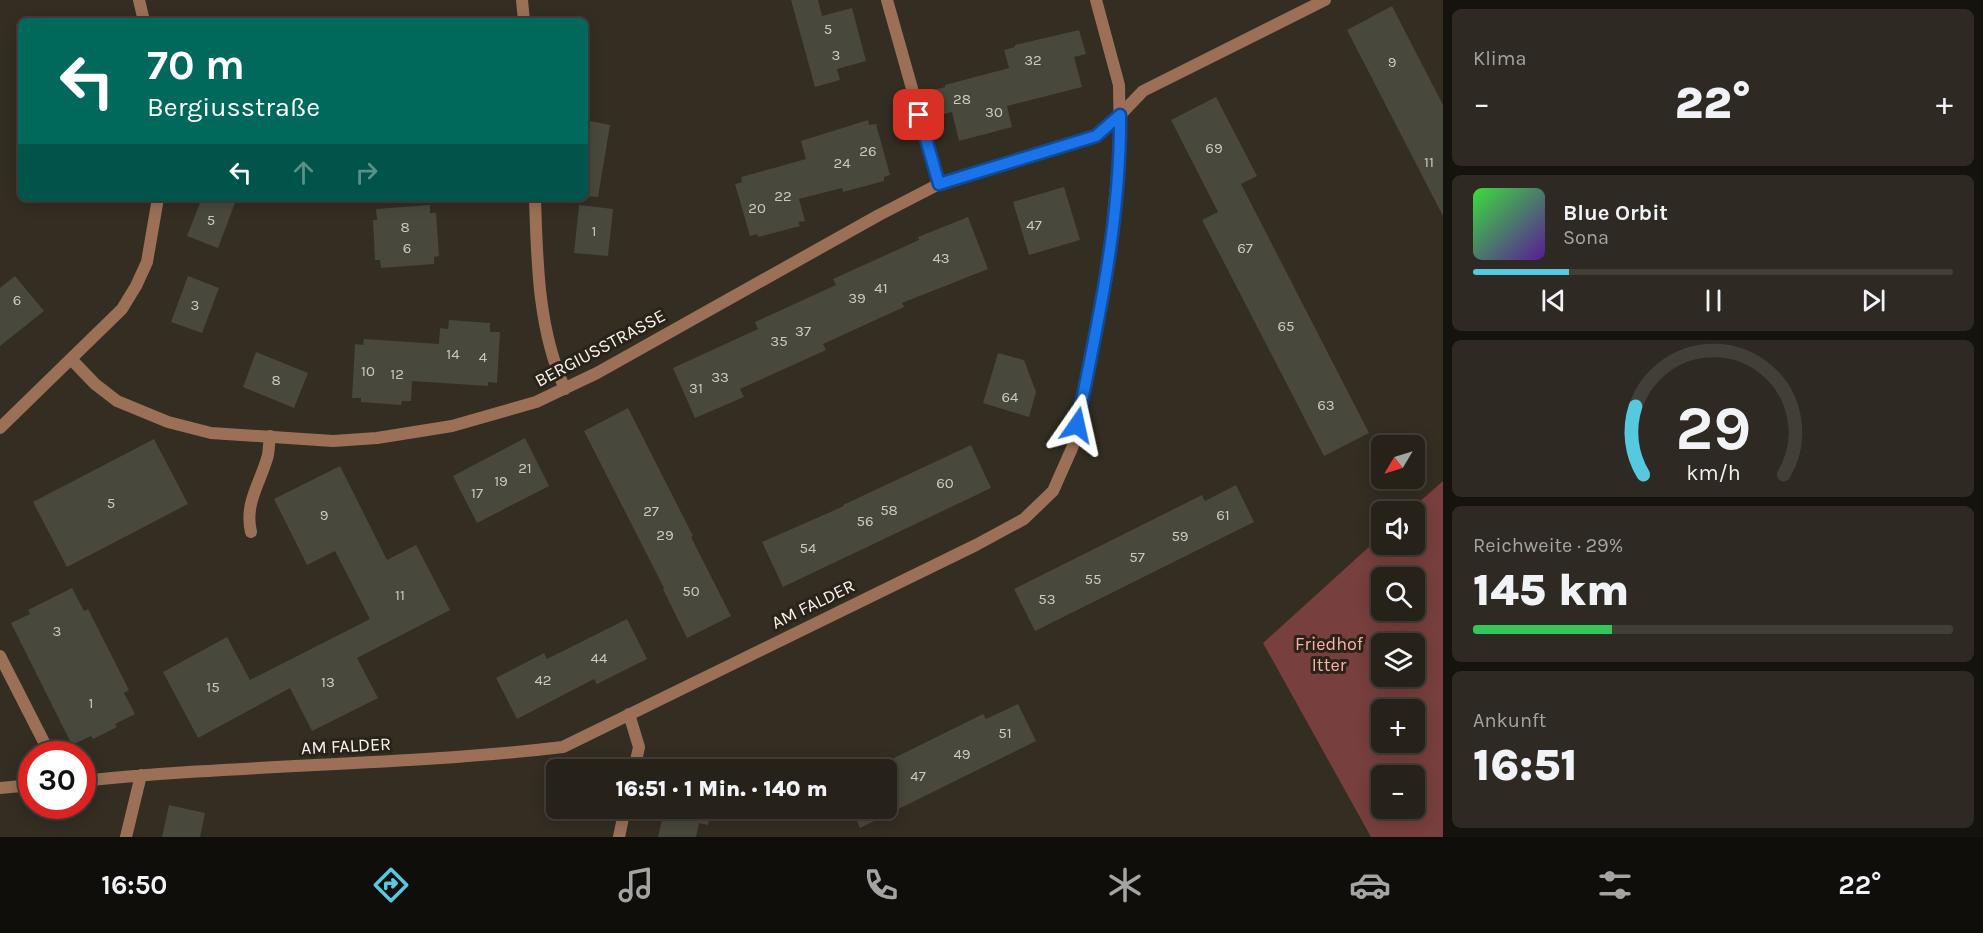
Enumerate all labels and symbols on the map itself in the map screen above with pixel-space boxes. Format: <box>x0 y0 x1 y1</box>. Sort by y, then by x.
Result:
house number: 5 <box>824 20 832 38</box>
house number: 3 <box>832 46 840 64</box>
house number: 32 <box>1024 51 1042 69</box>
house number: 9 <box>1388 53 1396 71</box>
pin <box>893 89 944 140</box>
house number: 28 <box>953 90 971 108</box>
house number: 30 <box>985 103 1003 121</box>
house number: 69 <box>1205 139 1223 157</box>
house number: 26 <box>859 142 877 160</box>
house number: 11 <box>1424 153 1434 171</box>
house number: 24 <box>833 154 851 172</box>
house number: 22 <box>774 187 792 205</box>
house number: 20 <box>748 199 766 217</box>
house number: 5 <box>207 211 215 229</box>
house number: 47 <box>1026 216 1042 234</box>
house number: 8 <box>400 218 410 236</box>
house number: 1 <box>592 222 596 240</box>
house number: 6 <box>403 239 411 257</box>
house number: 67 <box>1237 239 1253 257</box>
house number: 43 <box>932 249 950 267</box>
house number: 41 <box>874 279 888 297</box>
house number: 39 <box>848 289 866 307</box>
house number: 6 <box>13 291 21 309</box>
house number: 3 <box>191 296 199 314</box>
street label: BERGIUSSTRASSE <box>531 304 669 392</box>
house number: 65 <box>1277 317 1295 335</box>
house number: 37 <box>795 322 811 340</box>
house number: 35 <box>770 332 788 350</box>
house number: 14 <box>446 345 460 363</box>
house number: 4 <box>479 348 488 366</box>
house number: 10 <box>361 362 375 380</box>
house number: 12 <box>390 365 404 383</box>
house number: 33 <box>711 368 729 386</box>
house number: 8 <box>271 371 281 389</box>
house number: 31 <box>689 379 703 397</box>
house number: 64 <box>1002 388 1019 406</box>
position arrow <box>1045 393 1109 457</box>
house number: 63 <box>1317 396 1335 414</box>
north arrow <box>1371 435 1425 489</box>
house number: 21 <box>518 459 532 477</box>
house number: 19 <box>494 472 508 490</box>
house number: 60 <box>936 474 954 492</box>
house number: 17 <box>471 484 483 502</box>
house number: 5 <box>107 494 115 512</box>
house number: 58 <box>880 501 898 519</box>
house number: 27 <box>643 502 659 520</box>
house number: 9 <box>320 506 328 524</box>
house number: 61 <box>1216 506 1230 524</box>
house number: 56 <box>856 512 874 530</box>
house number: 29 <box>656 526 674 544</box>
house number: 59 <box>1171 527 1189 545</box>
house number: 54 <box>800 539 817 557</box>
house number: 57 <box>1129 548 1145 566</box>
house number: 55 <box>1085 570 1101 588</box>
street label: AM FALDER <box>768 574 858 634</box>
house number: 50 <box>682 582 700 600</box>
house number: 11 <box>395 586 405 604</box>
house number: 53 <box>1038 590 1056 608</box>
house number: 3 <box>53 622 61 640</box>
park label: Friedhof Itter <box>1295 633 1364 676</box>
house number: 44 <box>591 649 608 667</box>
house number: 42 <box>534 671 552 689</box>
house number: 13 <box>321 673 335 691</box>
house number: 15 <box>206 678 220 696</box>
house number: 1 <box>89 694 93 712</box>
house number: 51 <box>998 724 1012 742</box>
street label: AM FALDER <box>300 733 392 759</box>
speed limit sign: 30 <box>18 741 96 819</box>
house number: 49 <box>953 745 971 763</box>
house number: 47 <box>910 767 926 785</box>

